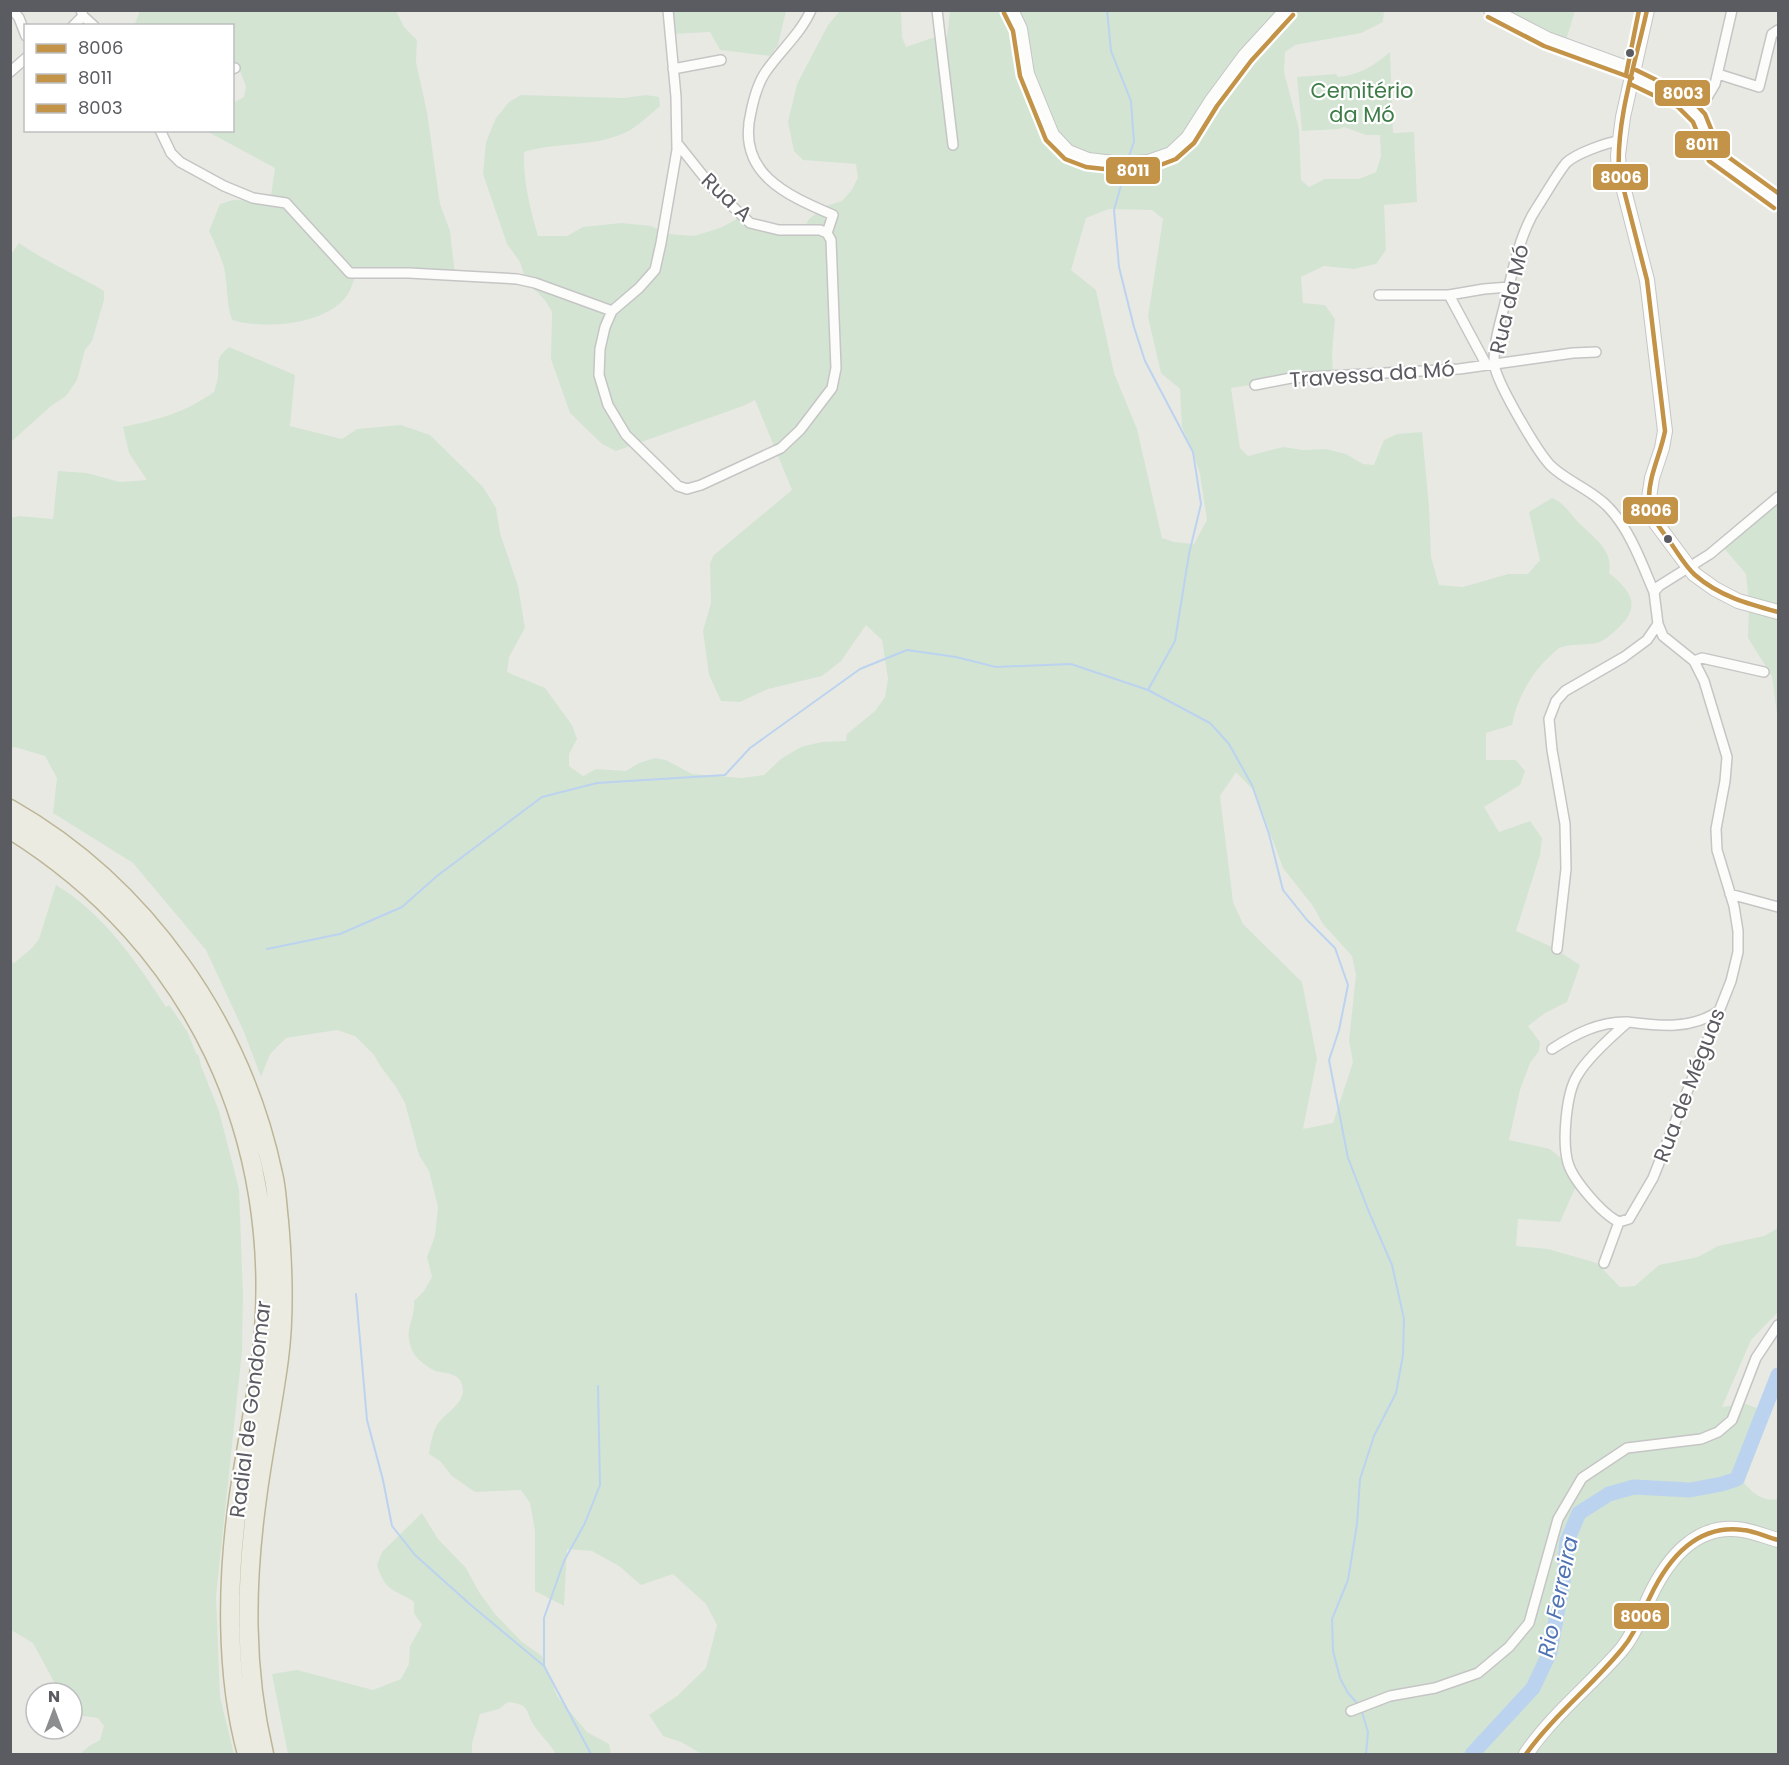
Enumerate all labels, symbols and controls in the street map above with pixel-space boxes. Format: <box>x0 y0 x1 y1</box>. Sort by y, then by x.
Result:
legend <box>24 24 234 132</box>
text: 8006 <box>78 35 123 60</box>
unlabelled marker <box>1624 47 1636 59</box>
text: 8011 <box>78 65 112 90</box>
park label: Cemitério da Mó <box>1310 76 1414 129</box>
line badge: 8003 <box>1654 79 1711 107</box>
text: 8003 <box>1663 82 1703 105</box>
text: 8003 <box>78 95 123 120</box>
line badge: 8011 <box>1674 130 1731 159</box>
text: 8011 <box>1686 133 1718 156</box>
line badge: 8011 <box>1105 156 1161 185</box>
text: 8011 <box>1117 159 1149 182</box>
line badge: 8006 <box>1592 163 1649 191</box>
street label: Rua A <box>695 166 759 228</box>
text: 8006 <box>1600 166 1642 189</box>
street label: Rua da Mó <box>1482 241 1536 357</box>
street label: Travessa da Mó <box>1288 354 1456 394</box>
line badge: 8006 <box>1622 496 1679 525</box>
text: 8006 <box>1630 499 1672 522</box>
unlabelled marker <box>1662 533 1674 545</box>
street label: Rua de Méguas <box>1646 1004 1732 1166</box>
street label: Radial de Gondomar <box>222 1299 278 1519</box>
water label: Rio Ferreira <box>1530 1534 1586 1660</box>
line badge: 8006 <box>1613 1602 1670 1630</box>
text: 8006 <box>1620 1605 1662 1628</box>
north arrow <box>24 1681 84 1741</box>
text: N <box>48 1685 60 1708</box>

